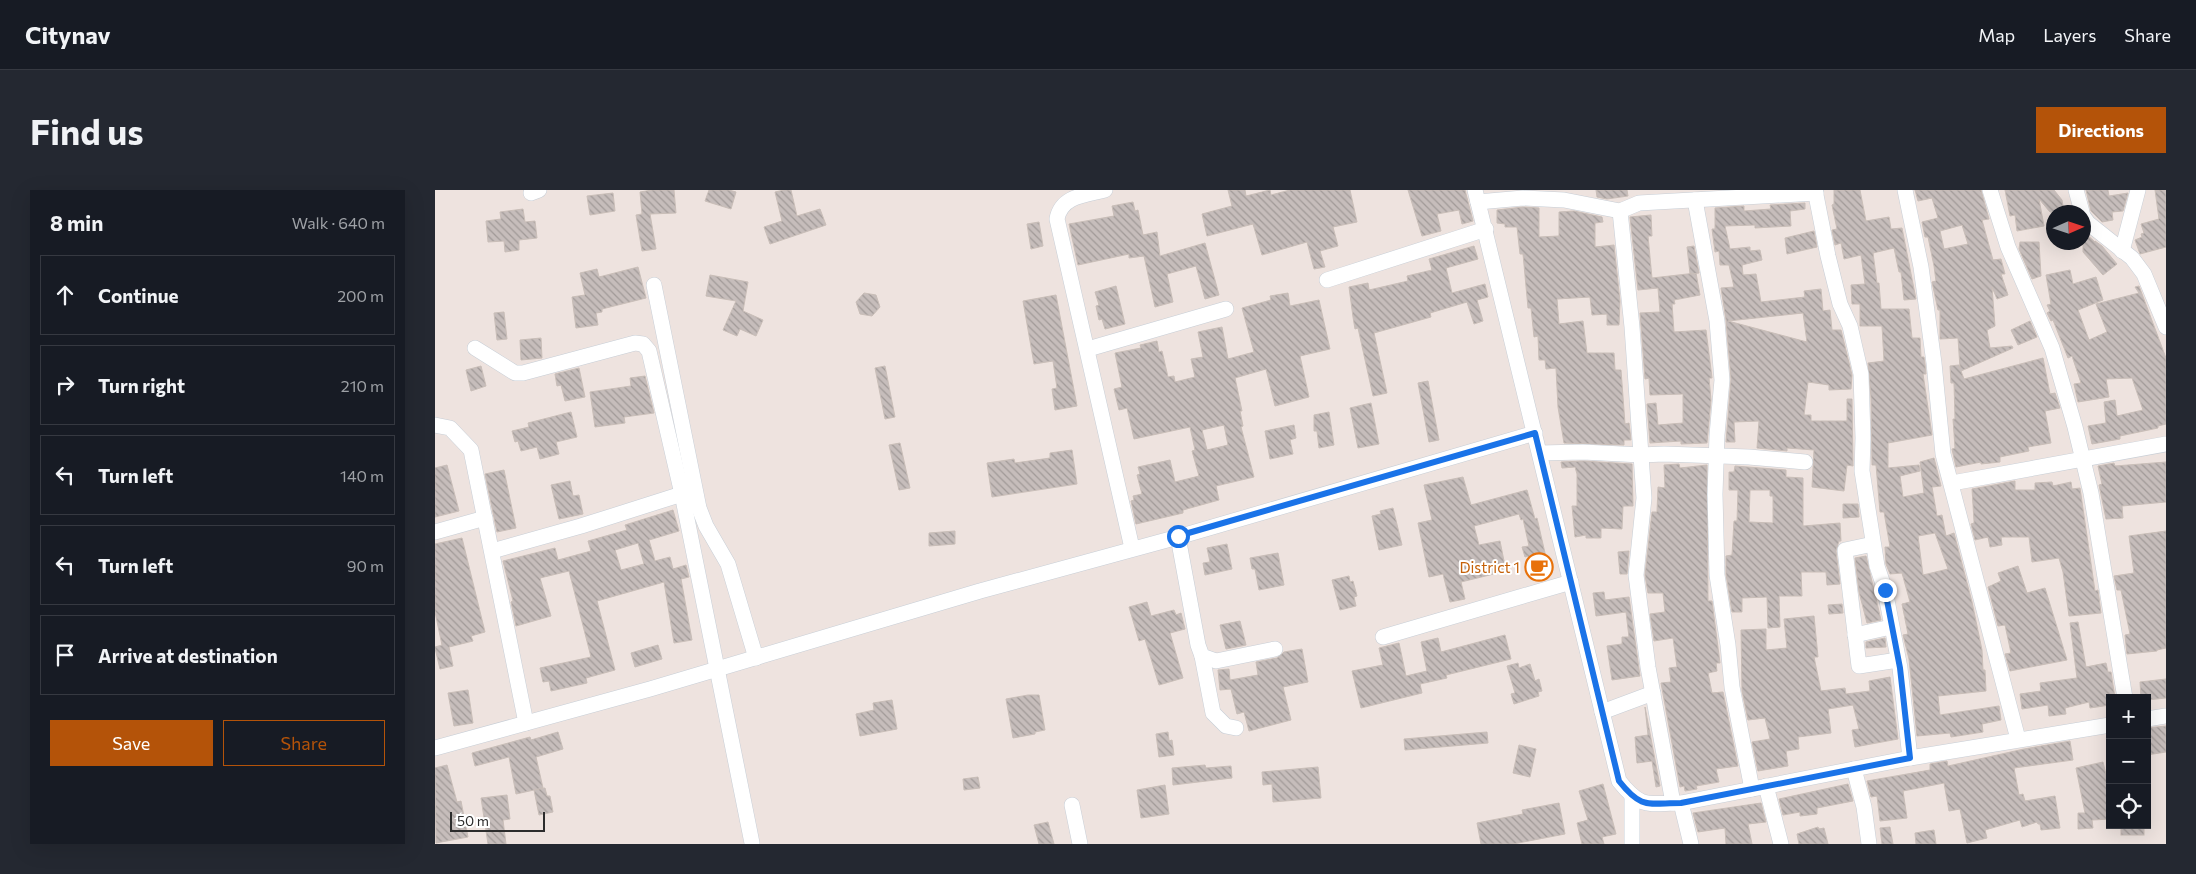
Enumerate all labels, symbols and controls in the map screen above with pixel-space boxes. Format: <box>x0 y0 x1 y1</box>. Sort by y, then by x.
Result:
text: Citynav <box>25 20 111 49</box>
text: Map <box>1978 24 2015 46</box>
text: Layers <box>2043 24 2096 46</box>
text: Share <box>2124 24 2171 46</box>
button: Directions <box>2036 107 2166 153</box>
text: Find us <box>30 109 144 152</box>
north arrow <box>2046 205 2091 250</box>
text: 8 min <box>50 210 103 235</box>
text: Walk · 640 m <box>292 213 385 232</box>
icon: ahead <box>51 281 79 309</box>
text: Continue <box>98 284 178 307</box>
text: 200 m <box>337 286 384 305</box>
icon: right <box>51 371 79 399</box>
text: Turn right <box>98 374 185 397</box>
text: 210 m <box>341 376 384 395</box>
icon: left <box>51 461 79 489</box>
text: Turn left <box>98 464 173 487</box>
text: 140 m <box>340 466 384 485</box>
route start <box>1167 525 1190 548</box>
icon: left <box>51 551 79 579</box>
cafe icon: District 1 <box>1524 552 1554 582</box>
text: Turn left <box>98 554 173 577</box>
text: 90 m <box>347 556 384 575</box>
place label: District 1 <box>1459 558 1520 576</box>
route end <box>1874 579 1897 602</box>
icon: arrive <box>51 641 79 669</box>
text: Arrive at destination <box>98 644 278 667</box>
map controls <box>2106 694 2151 829</box>
button: + <box>2106 694 2151 739</box>
button: Save <box>50 720 213 766</box>
button: Share <box>223 720 385 766</box>
button: − <box>2106 739 2151 784</box>
button: locate <box>2106 784 2151 829</box>
scale bar <box>450 809 545 832</box>
text: 50 m <box>457 812 489 829</box>

